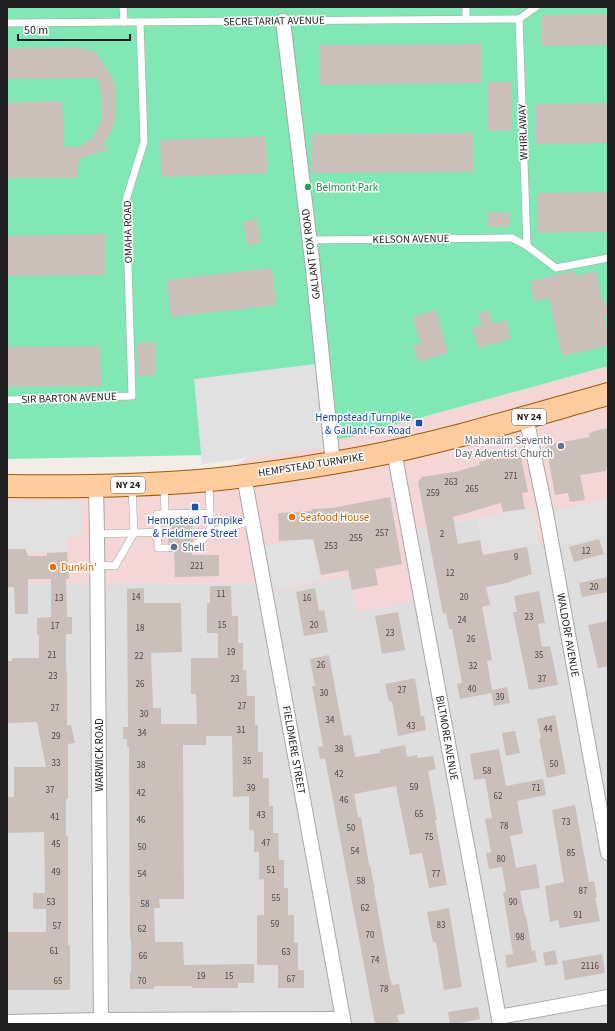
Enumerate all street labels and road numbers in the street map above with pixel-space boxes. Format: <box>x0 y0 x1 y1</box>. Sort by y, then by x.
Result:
street label: SECRETARIAT AVENUE <box>223 13 325 29</box>
street label: WHIRLAWAY <box>515 103 531 160</box>
street label: OMAHA ROAD <box>120 200 136 264</box>
street label: GALLANT FOX ROAD <box>298 208 324 300</box>
street label: KELSON AVENUE <box>372 231 450 247</box>
street label: SIR BARTON AVENUE <box>21 389 117 407</box>
road number: NY 24 <box>512 409 546 425</box>
street label: HEMPSTEAD TURNPIKE <box>257 449 365 481</box>
road number: NY 24 <box>111 477 145 493</box>
street label: WALDORF AVENUE <box>553 592 583 678</box>
street label: BILTMORE AVENUE <box>432 694 462 782</box>
street label: FIELDMERE STREET <box>279 705 309 796</box>
street label: WARWICK ROAD <box>92 718 107 792</box>

